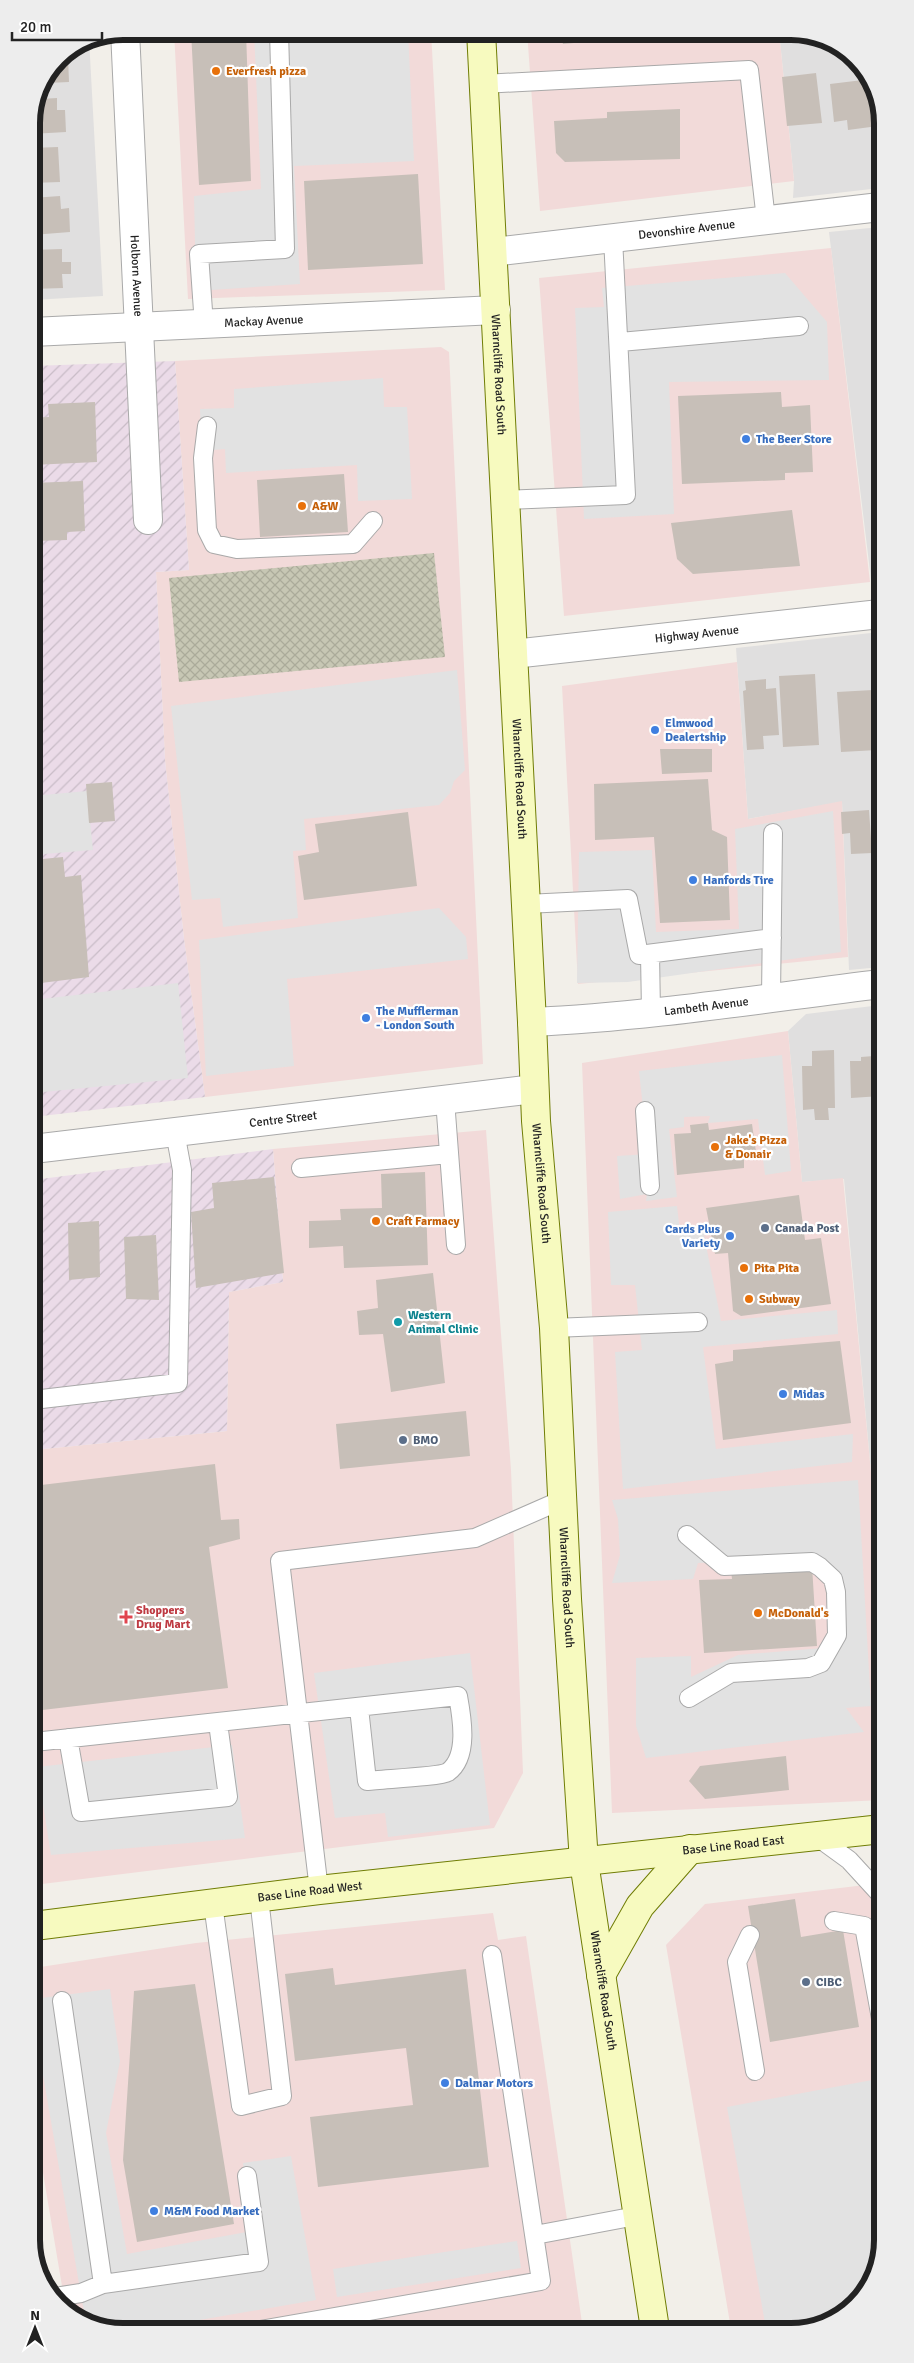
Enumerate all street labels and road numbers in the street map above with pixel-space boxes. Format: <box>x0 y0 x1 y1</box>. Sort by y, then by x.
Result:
street label: Devonshire Avenue <box>638 216 736 243</box>
street label: Holborn Avenue <box>127 235 146 317</box>
street label: Mackay Avenue <box>224 312 304 330</box>
street label: Wharncliffe Road South <box>488 314 509 435</box>
street label: Highway Avenue <box>654 622 740 646</box>
street label: Wharncliffe Road South <box>509 718 530 840</box>
street label: Lambeth Avenue <box>663 994 749 1019</box>
street label: Centre Street <box>249 1108 318 1131</box>
street label: Wharncliffe Road South <box>529 1122 554 1244</box>
street label: Wharncliffe Road South <box>556 1527 578 1648</box>
street label: Base Line Road East <box>682 1832 785 1858</box>
street label: Base Line Road West <box>257 1878 363 1905</box>
street label: Wharncliffe Road South <box>587 1930 620 2051</box>

